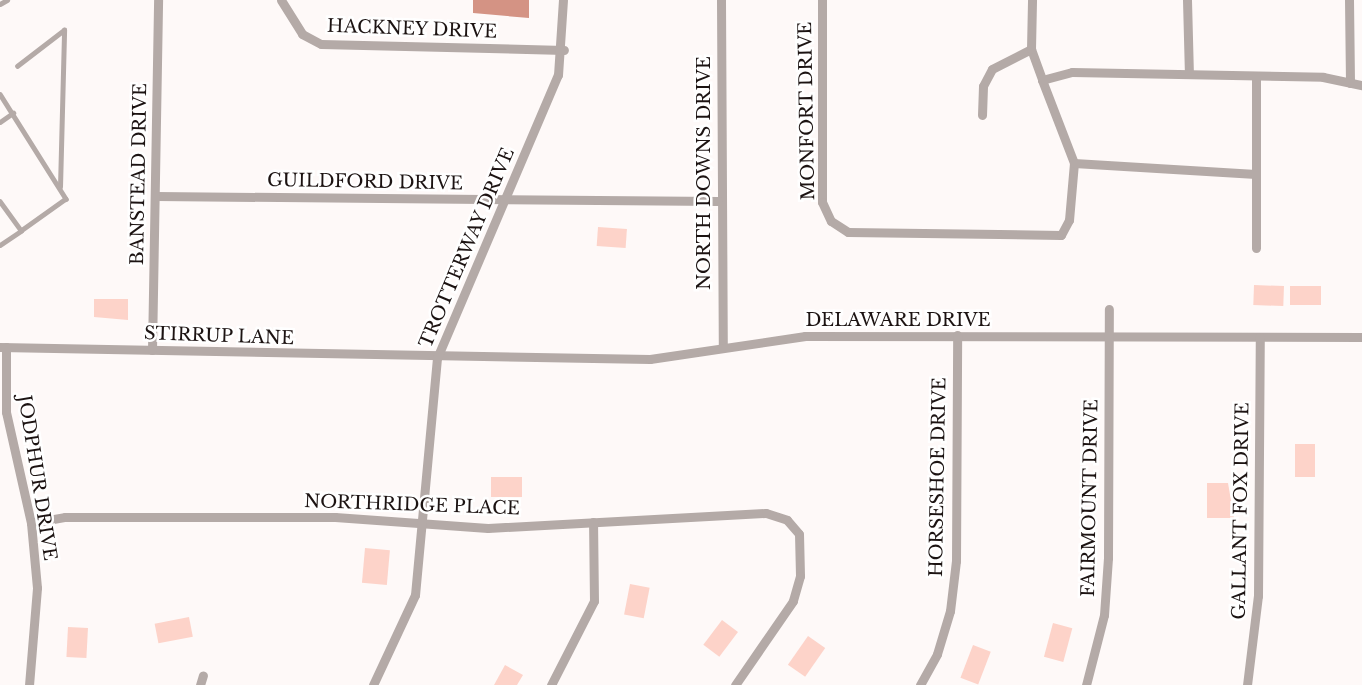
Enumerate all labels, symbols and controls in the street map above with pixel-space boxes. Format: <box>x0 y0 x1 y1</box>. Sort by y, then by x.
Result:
street label: HACKNEY DRIVE <box>326 15 498 43</box>
street label: MONFORT DRIVE <box>795 21 819 201</box>
street label: NORTH DOWNS DRIVE <box>693 56 715 290</box>
street label: BANSTEAD DRIVE <box>127 83 151 265</box>
street label: TROTTERWAY DRIVE <box>415 144 519 352</box>
street label: GUILDFORD DRIVE <box>267 169 463 195</box>
street label: DELAWARE DRIVE <box>805 309 991 331</box>
street label: STIRRUP LANE <box>143 323 295 349</box>
street label: HORSESHOE DRIVE <box>925 377 951 577</box>
street label: JODPHUR DRIVE <box>13 393 61 563</box>
street label: FAIRMOUNT DRIVE <box>1077 399 1103 597</box>
street label: GALLANT FOX DRIVE <box>1228 402 1254 620</box>
street label: NORTHRIDGE PLACE <box>304 490 520 520</box>

